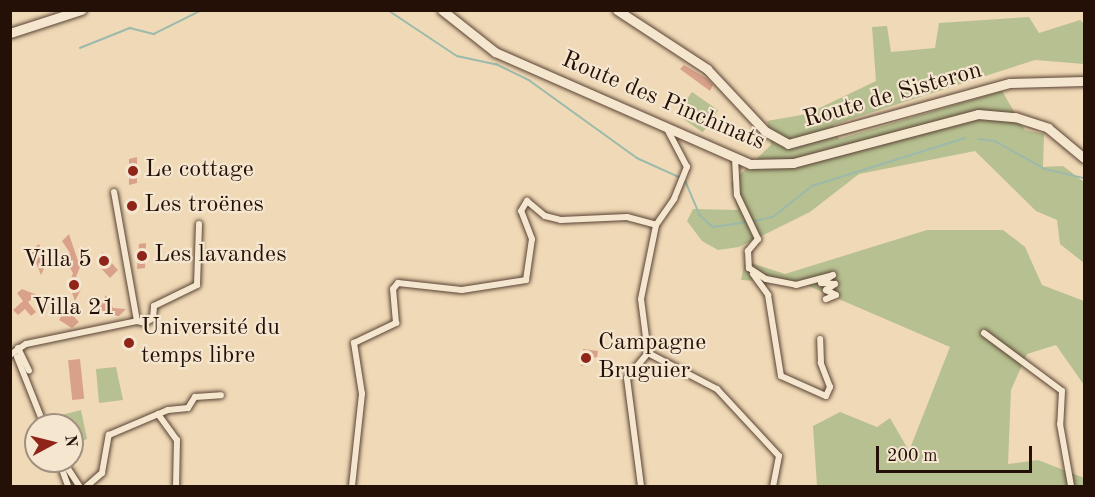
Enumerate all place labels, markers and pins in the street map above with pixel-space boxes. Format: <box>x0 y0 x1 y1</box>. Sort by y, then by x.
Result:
place label: Le cottage <box>145 157 254 185</box>
marker: Le cottage <box>126 164 140 178</box>
place label: Les troënes <box>144 192 264 220</box>
marker: Les troënes <box>125 199 139 213</box>
place label: Les lavandes <box>154 242 287 270</box>
place label: Villa 5 <box>23 247 92 275</box>
marker: Les lavandes <box>135 249 149 263</box>
marker: Villa 5 <box>97 254 111 268</box>
marker: Villa 21 <box>67 278 81 292</box>
place label: Villa 21 <box>32 295 116 323</box>
place label: Université du temps libre <box>141 315 280 371</box>
place label: Campagne Bruguier <box>598 330 706 386</box>
marker: Université du temps libre <box>122 336 136 350</box>
marker: Campagne Bruguier <box>579 351 593 365</box>

